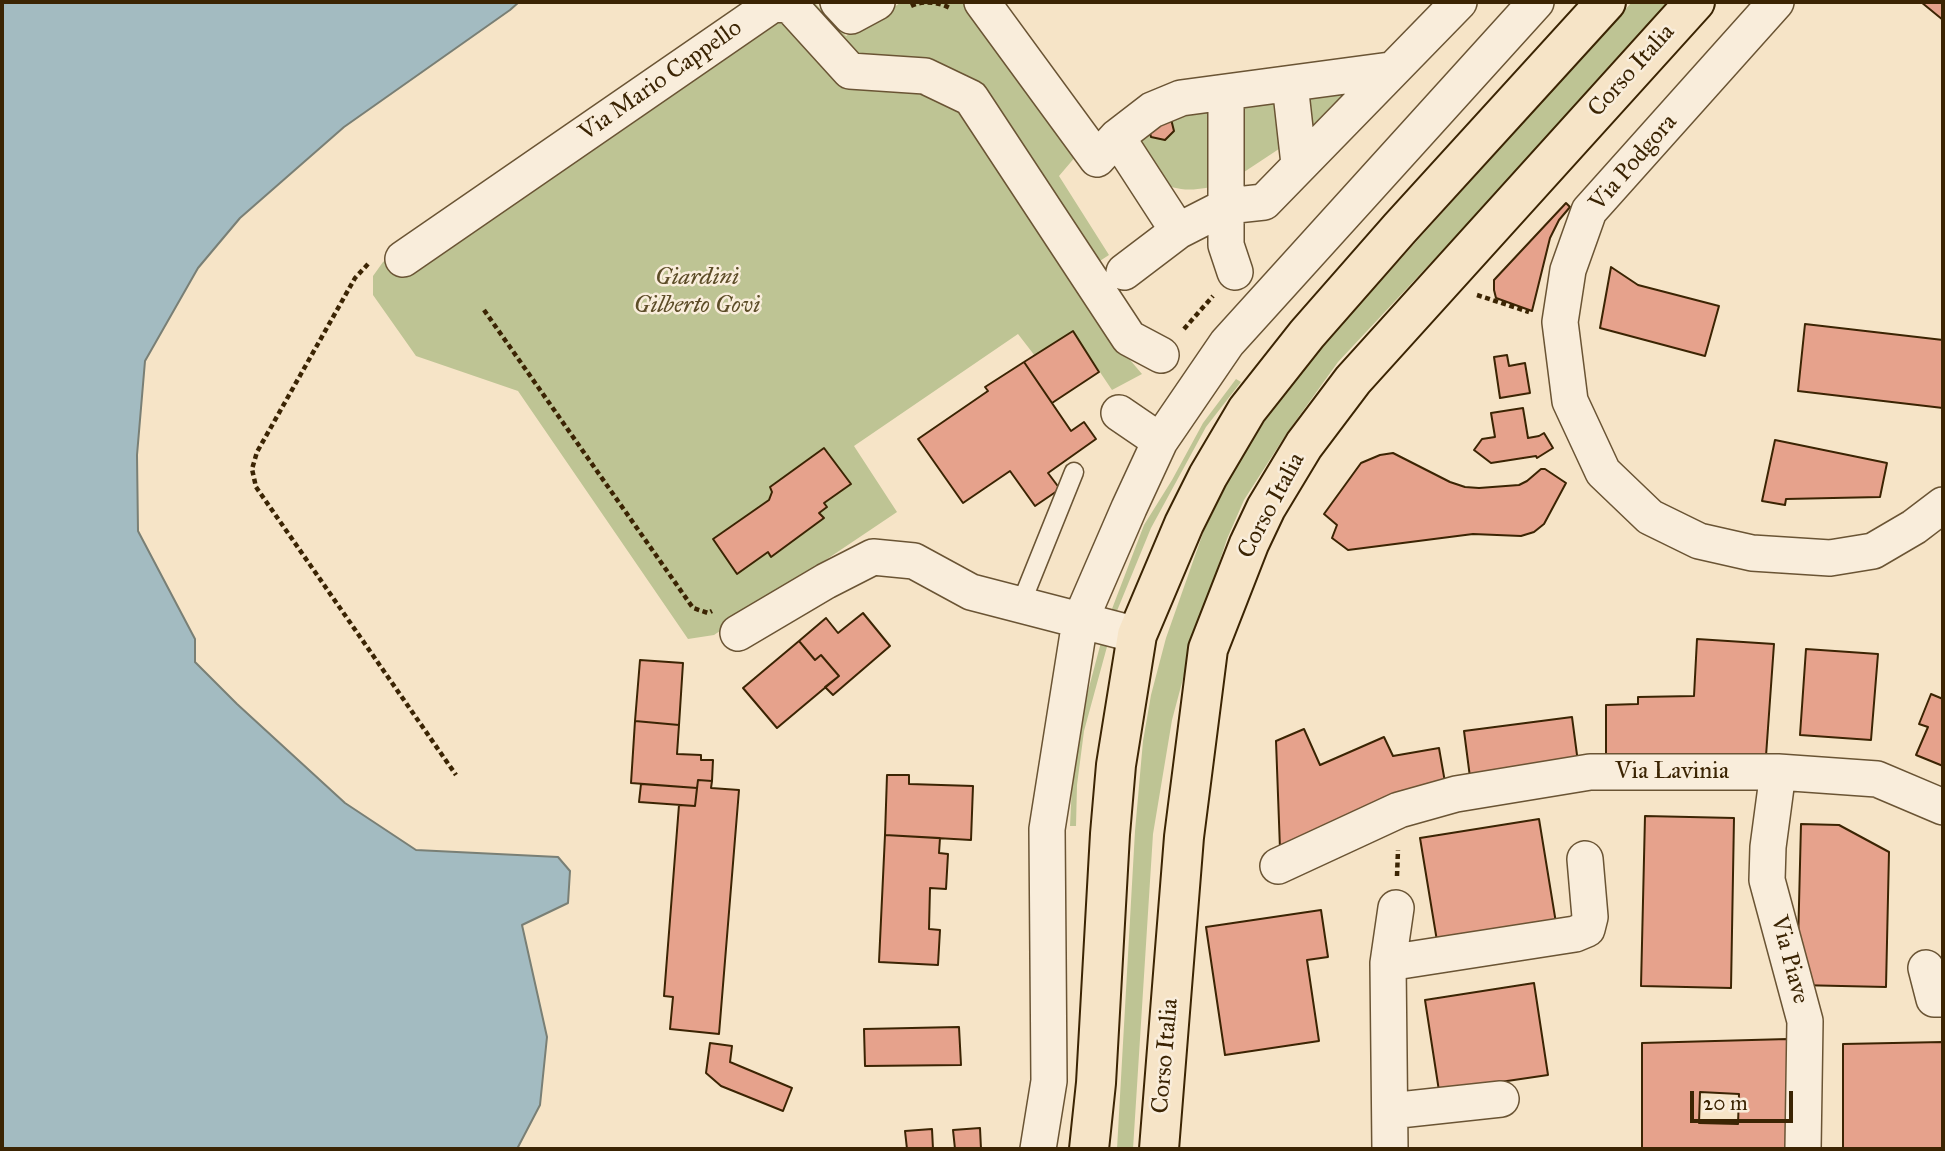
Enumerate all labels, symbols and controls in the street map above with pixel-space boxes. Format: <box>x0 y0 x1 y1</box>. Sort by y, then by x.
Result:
street label: Via Mario Cappello <box>574 14 748 148</box>
street label: Corso Italia <box>1583 18 1681 124</box>
street label: Via Podgora <box>1584 109 1684 217</box>
park label: Giardini Gilberto Govi <box>634 264 760 320</box>
street label: Corso Italia <box>1232 448 1312 564</box>
street label: Via Lavinia <box>1615 758 1729 786</box>
street label: Via Piave <box>1763 913 1815 1007</box>
street label: Corso Italia <box>1147 997 1185 1115</box>
scale bar <box>1693 1078 1796 1122</box>
text: 20 m <box>1703 1090 1748 1116</box>

